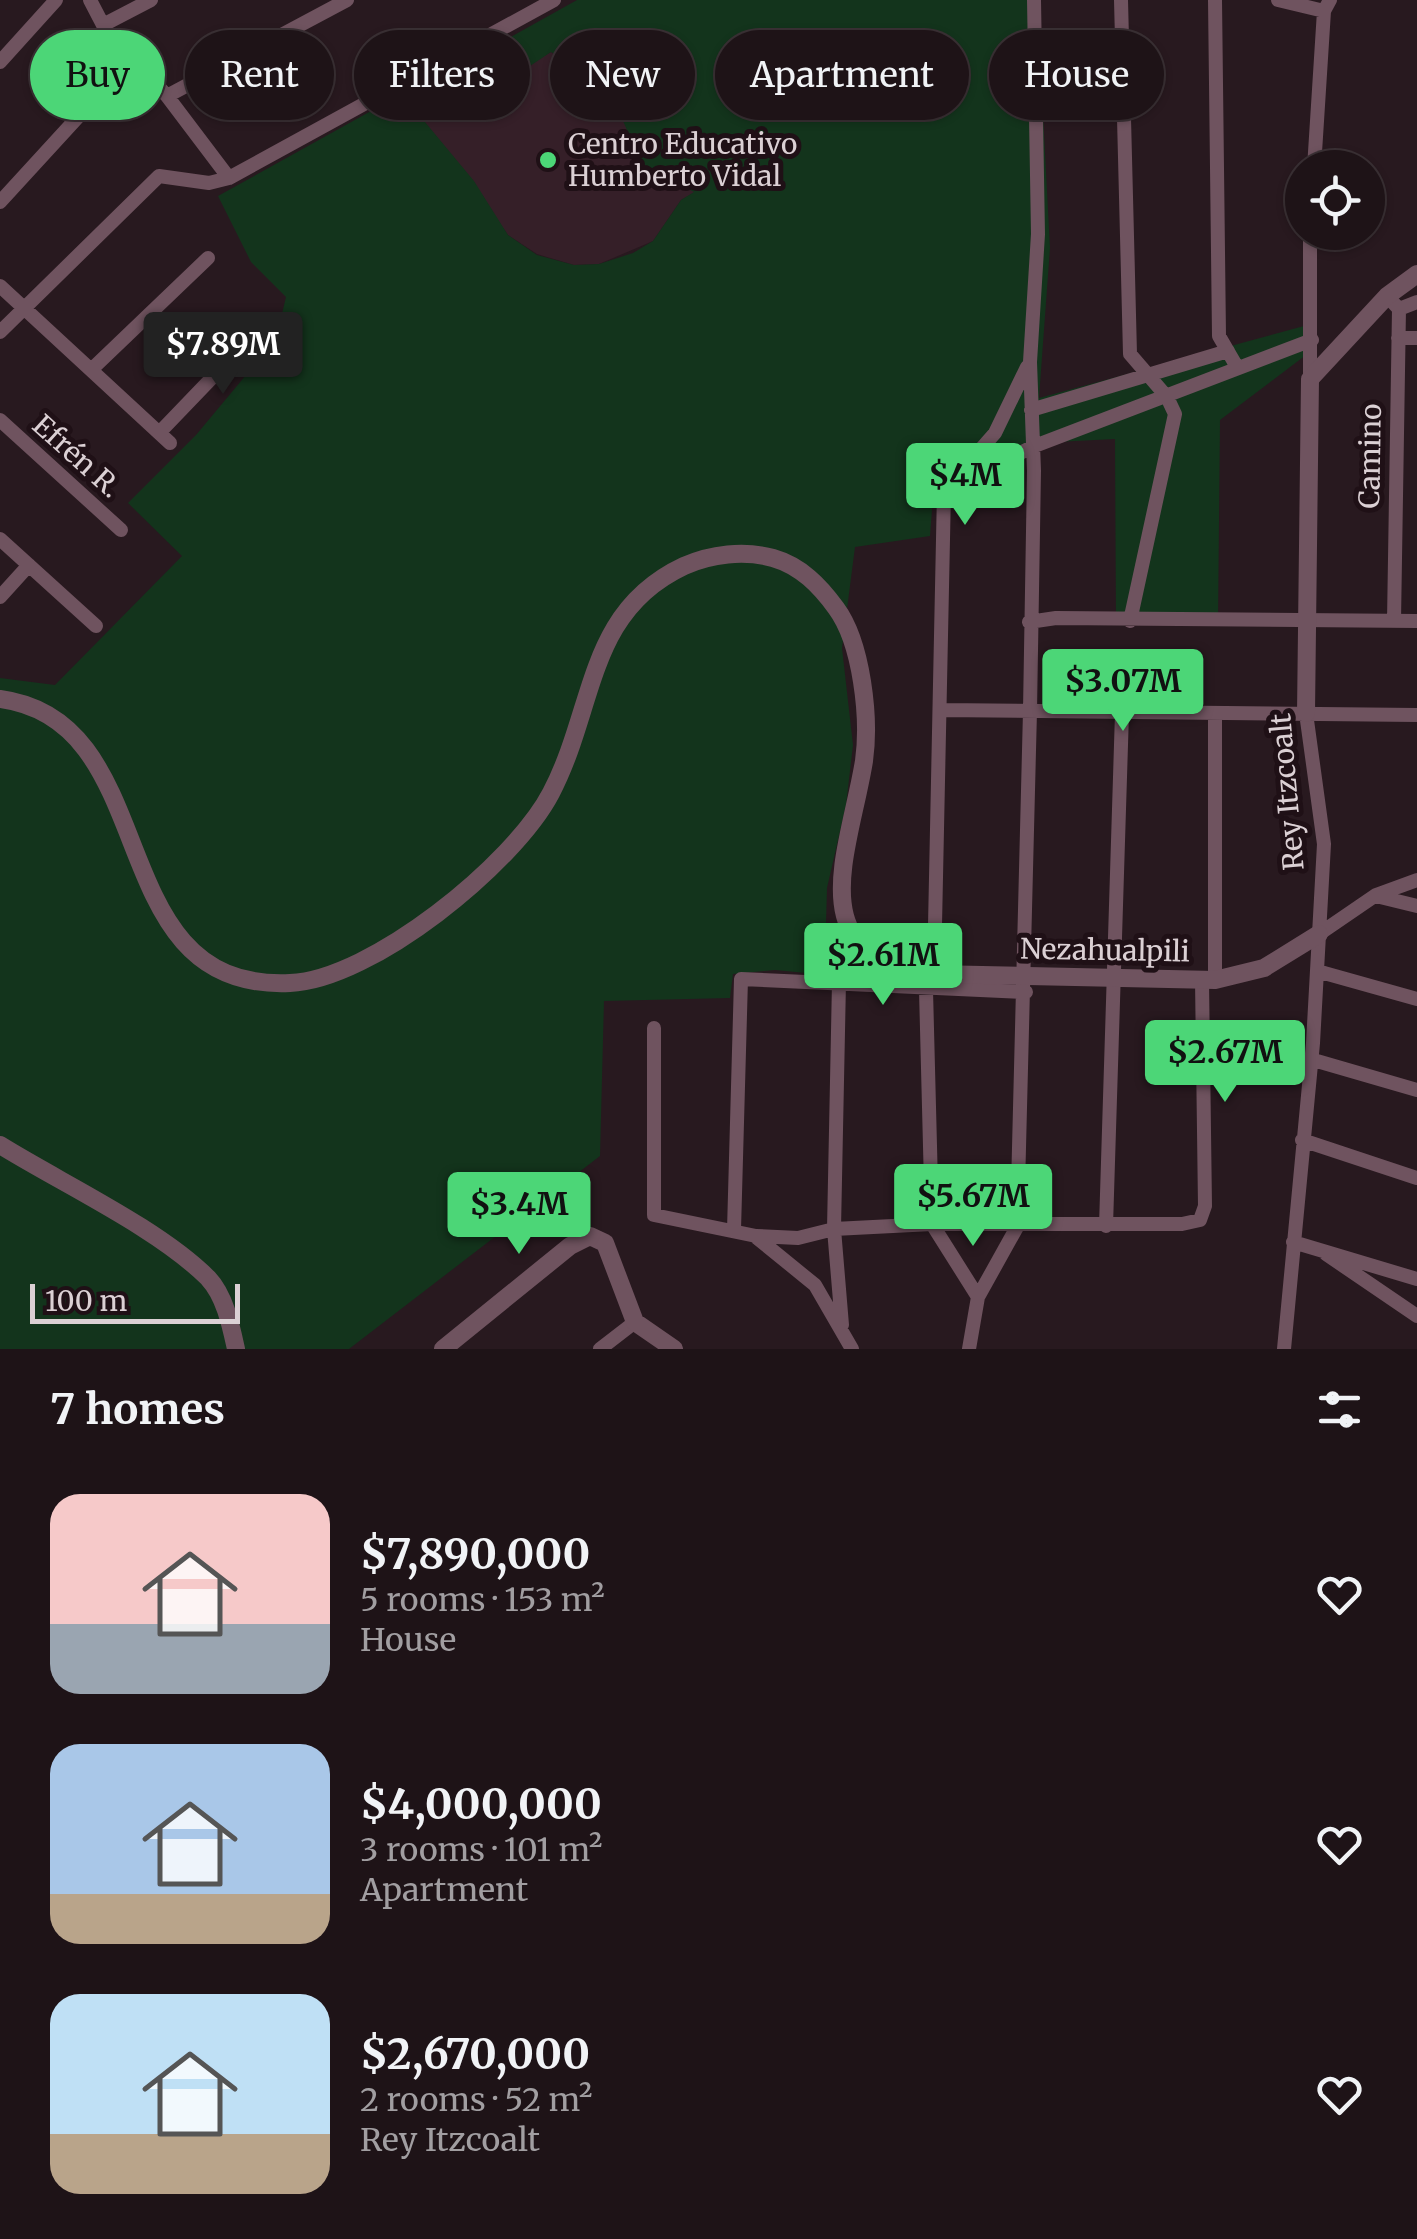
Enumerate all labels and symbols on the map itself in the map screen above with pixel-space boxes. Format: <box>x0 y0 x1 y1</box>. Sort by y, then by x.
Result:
place label: Centro Educativo Humberto Vidal <box>568 126 797 194</box>
marker: Centro Educativo Humberto Vidal <box>537 149 559 171</box>
pin: $7.89M <box>142 312 304 397</box>
street label: Camino <box>1351 403 1389 509</box>
street label: Efrén R. <box>25 407 129 505</box>
pin: $4M <box>917 443 1013 528</box>
pin: $3.07M <box>1042 649 1204 734</box>
street label: Rey Itzcoalt <box>1262 712 1312 872</box>
pin: $2.61M <box>802 923 964 1008</box>
street label: Nezahualpili <box>1020 931 1190 969</box>
pin: $2.67M <box>1144 1020 1306 1105</box>
pin: $5.67M <box>892 1164 1054 1249</box>
pin: $3.4M <box>449 1172 589 1257</box>
scale bar <box>30 1279 240 1324</box>

